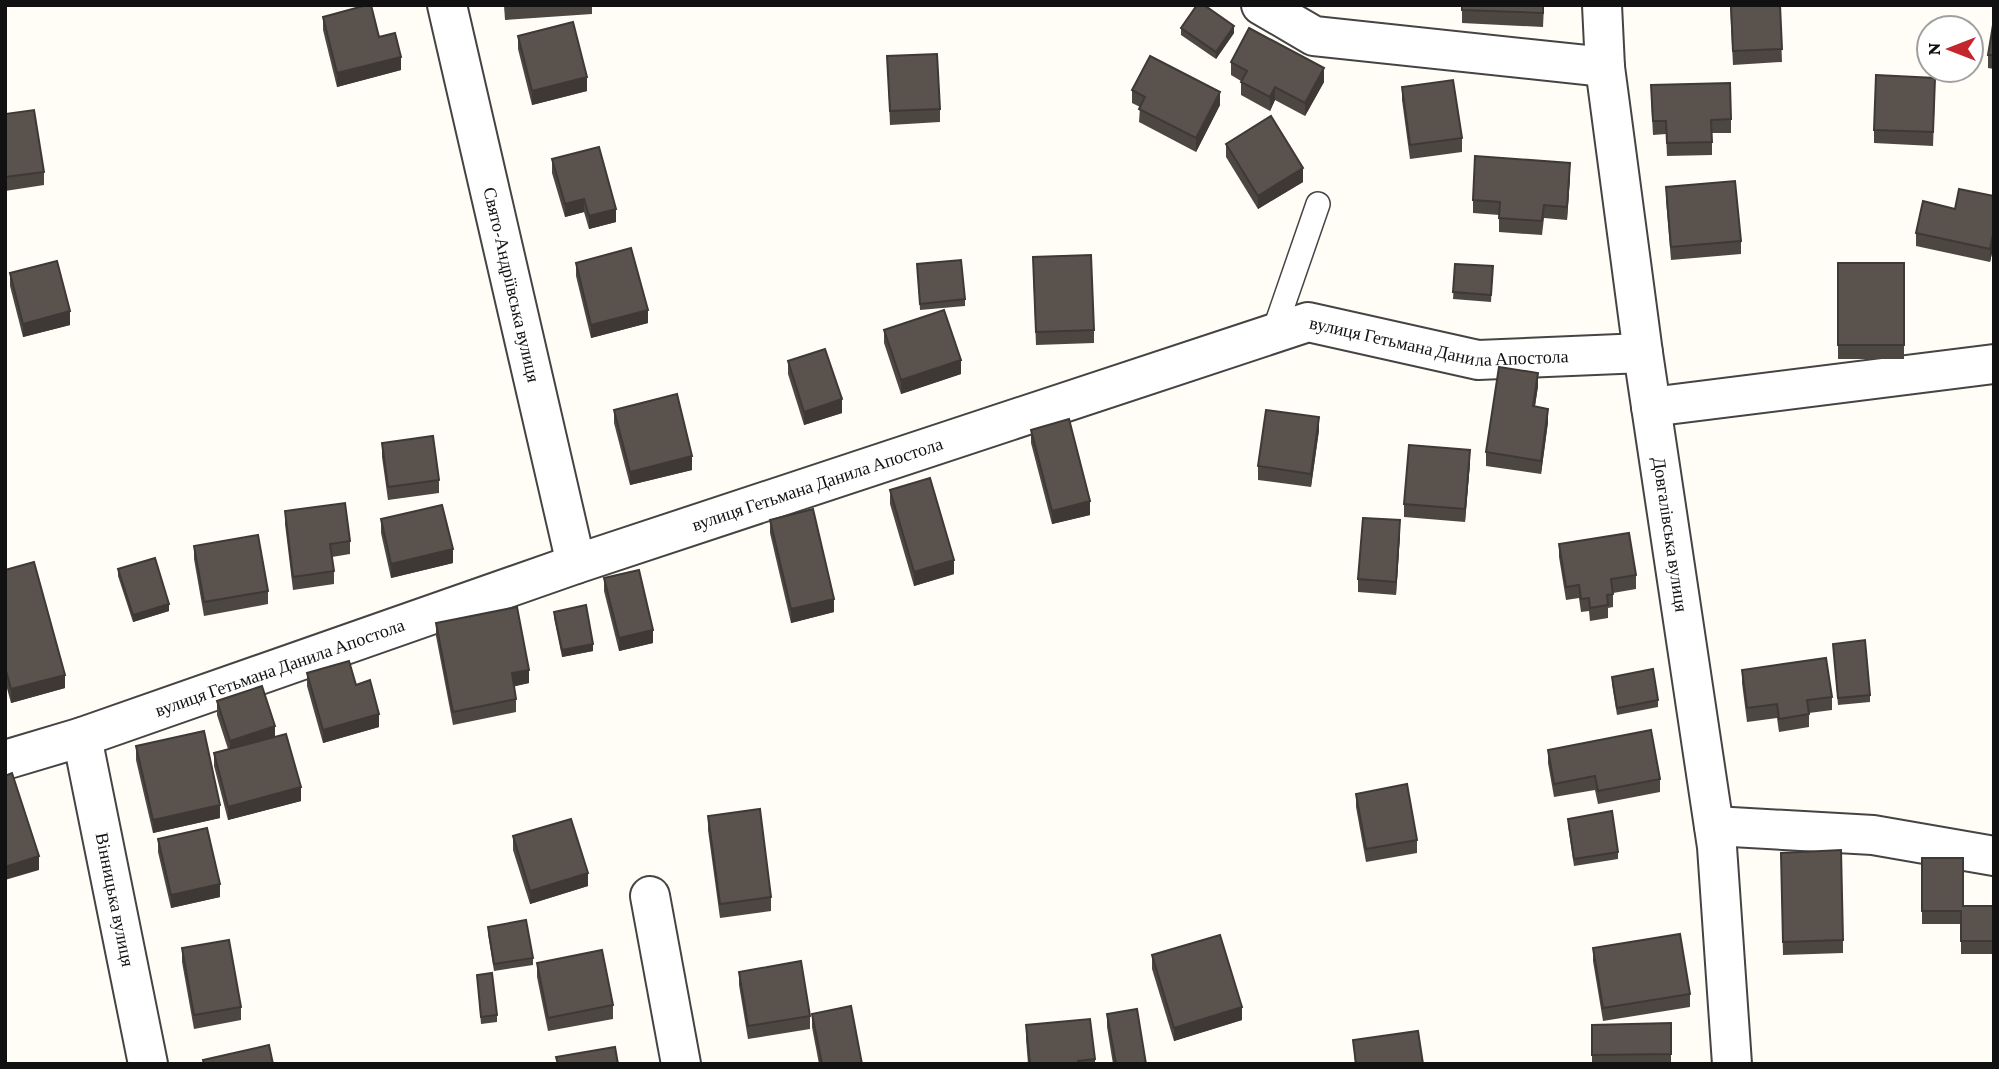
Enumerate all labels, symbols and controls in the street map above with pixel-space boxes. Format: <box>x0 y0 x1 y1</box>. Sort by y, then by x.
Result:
north arrow <box>1915 14 1985 84</box>
text: N <box>1923 42 1944 55</box>
street label: Свято-Андріївська вулиця <box>479 185 544 384</box>
street label: вулиця Гетьмана Данила Апостола <box>1308 313 1569 370</box>
street label: вулиця Гетьмана Данила Апостола <box>689 433 945 535</box>
street label: Довгалівська вулиця <box>1649 456 1692 613</box>
street label: вулиця Гетьмана Данила Апостола <box>153 615 407 721</box>
street label: Вінницька вулиця <box>92 831 138 969</box>

